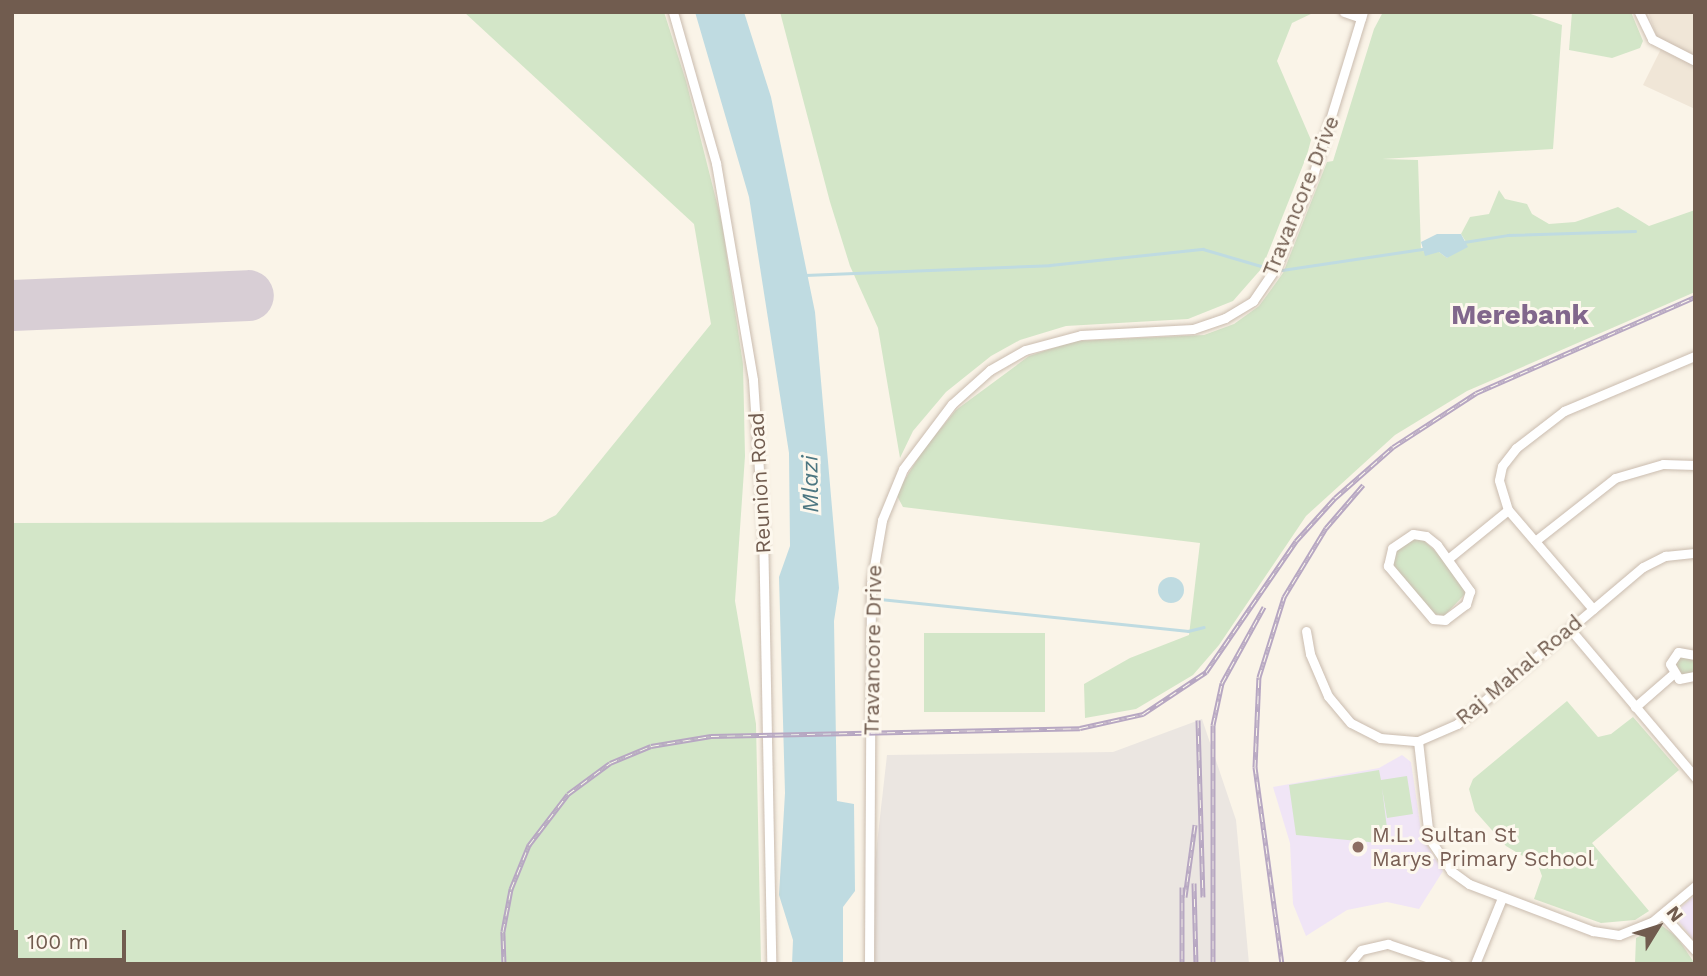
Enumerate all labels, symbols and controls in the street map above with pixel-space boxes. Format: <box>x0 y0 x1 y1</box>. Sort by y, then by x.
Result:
street label: Travancore Drive <box>1257 112 1345 280</box>
district label: Merebank <box>1451 298 1589 332</box>
street label: Reunion Road <box>744 412 776 554</box>
water label: Mlazi <box>797 455 825 513</box>
street label: Travancore Drive <box>859 564 887 736</box>
street label: Raj Mahal Road <box>1450 610 1588 730</box>
place label: M.L. Sultan St Marys Primary School <box>1372 822 1594 872</box>
marker: M.L. Sultan St Marys Primary School <box>1350 839 1366 855</box>
north arrow <box>1623 892 1693 962</box>
text: N <box>1662 901 1688 926</box>
scale bar <box>18 916 130 960</box>
text: 100 m <box>27 929 89 954</box>

